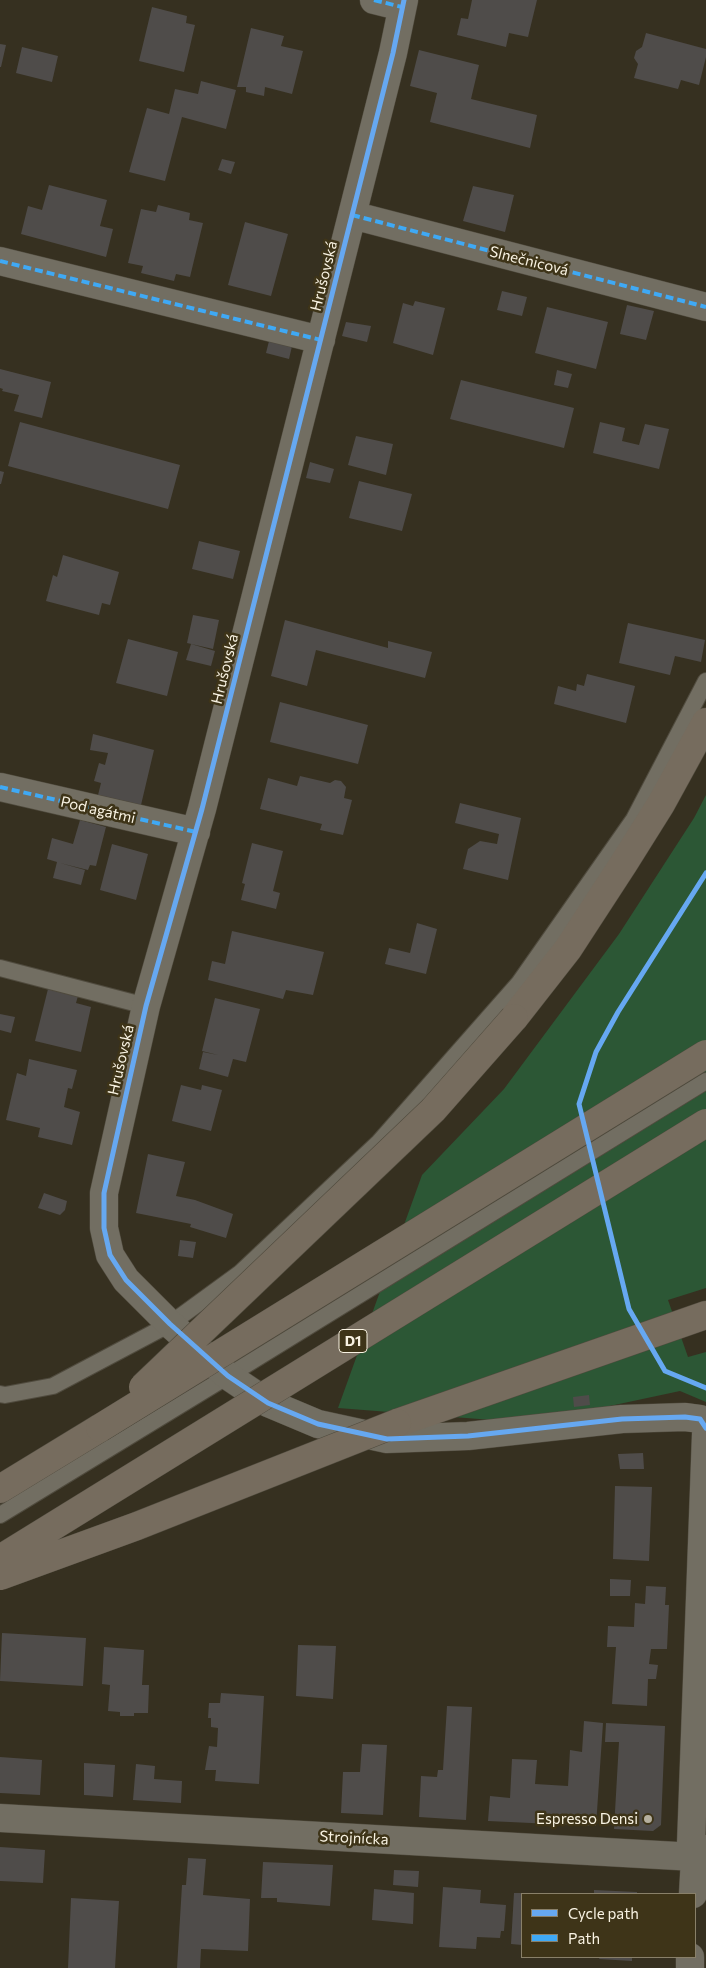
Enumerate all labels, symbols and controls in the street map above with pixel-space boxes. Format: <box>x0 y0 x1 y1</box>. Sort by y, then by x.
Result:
street label: Hrušovská <box>307 239 341 313</box>
street label: Slnečnicová <box>488 243 570 279</box>
street label: Hrušovská <box>208 632 242 706</box>
street label: Pod agátmi <box>59 793 137 827</box>
street label: Hrušovská <box>104 1023 138 1097</box>
road number: D1 <box>339 1330 367 1352</box>
place label: Espresso Densi <box>536 1810 638 1828</box>
marker: Espresso Densi <box>642 1813 654 1825</box>
street label: Strojnícka <box>319 1827 389 1849</box>
legend <box>521 1893 696 1958</box>
text: Cycle path <box>568 1904 639 1922</box>
text: Path <box>568 1929 600 1947</box>

